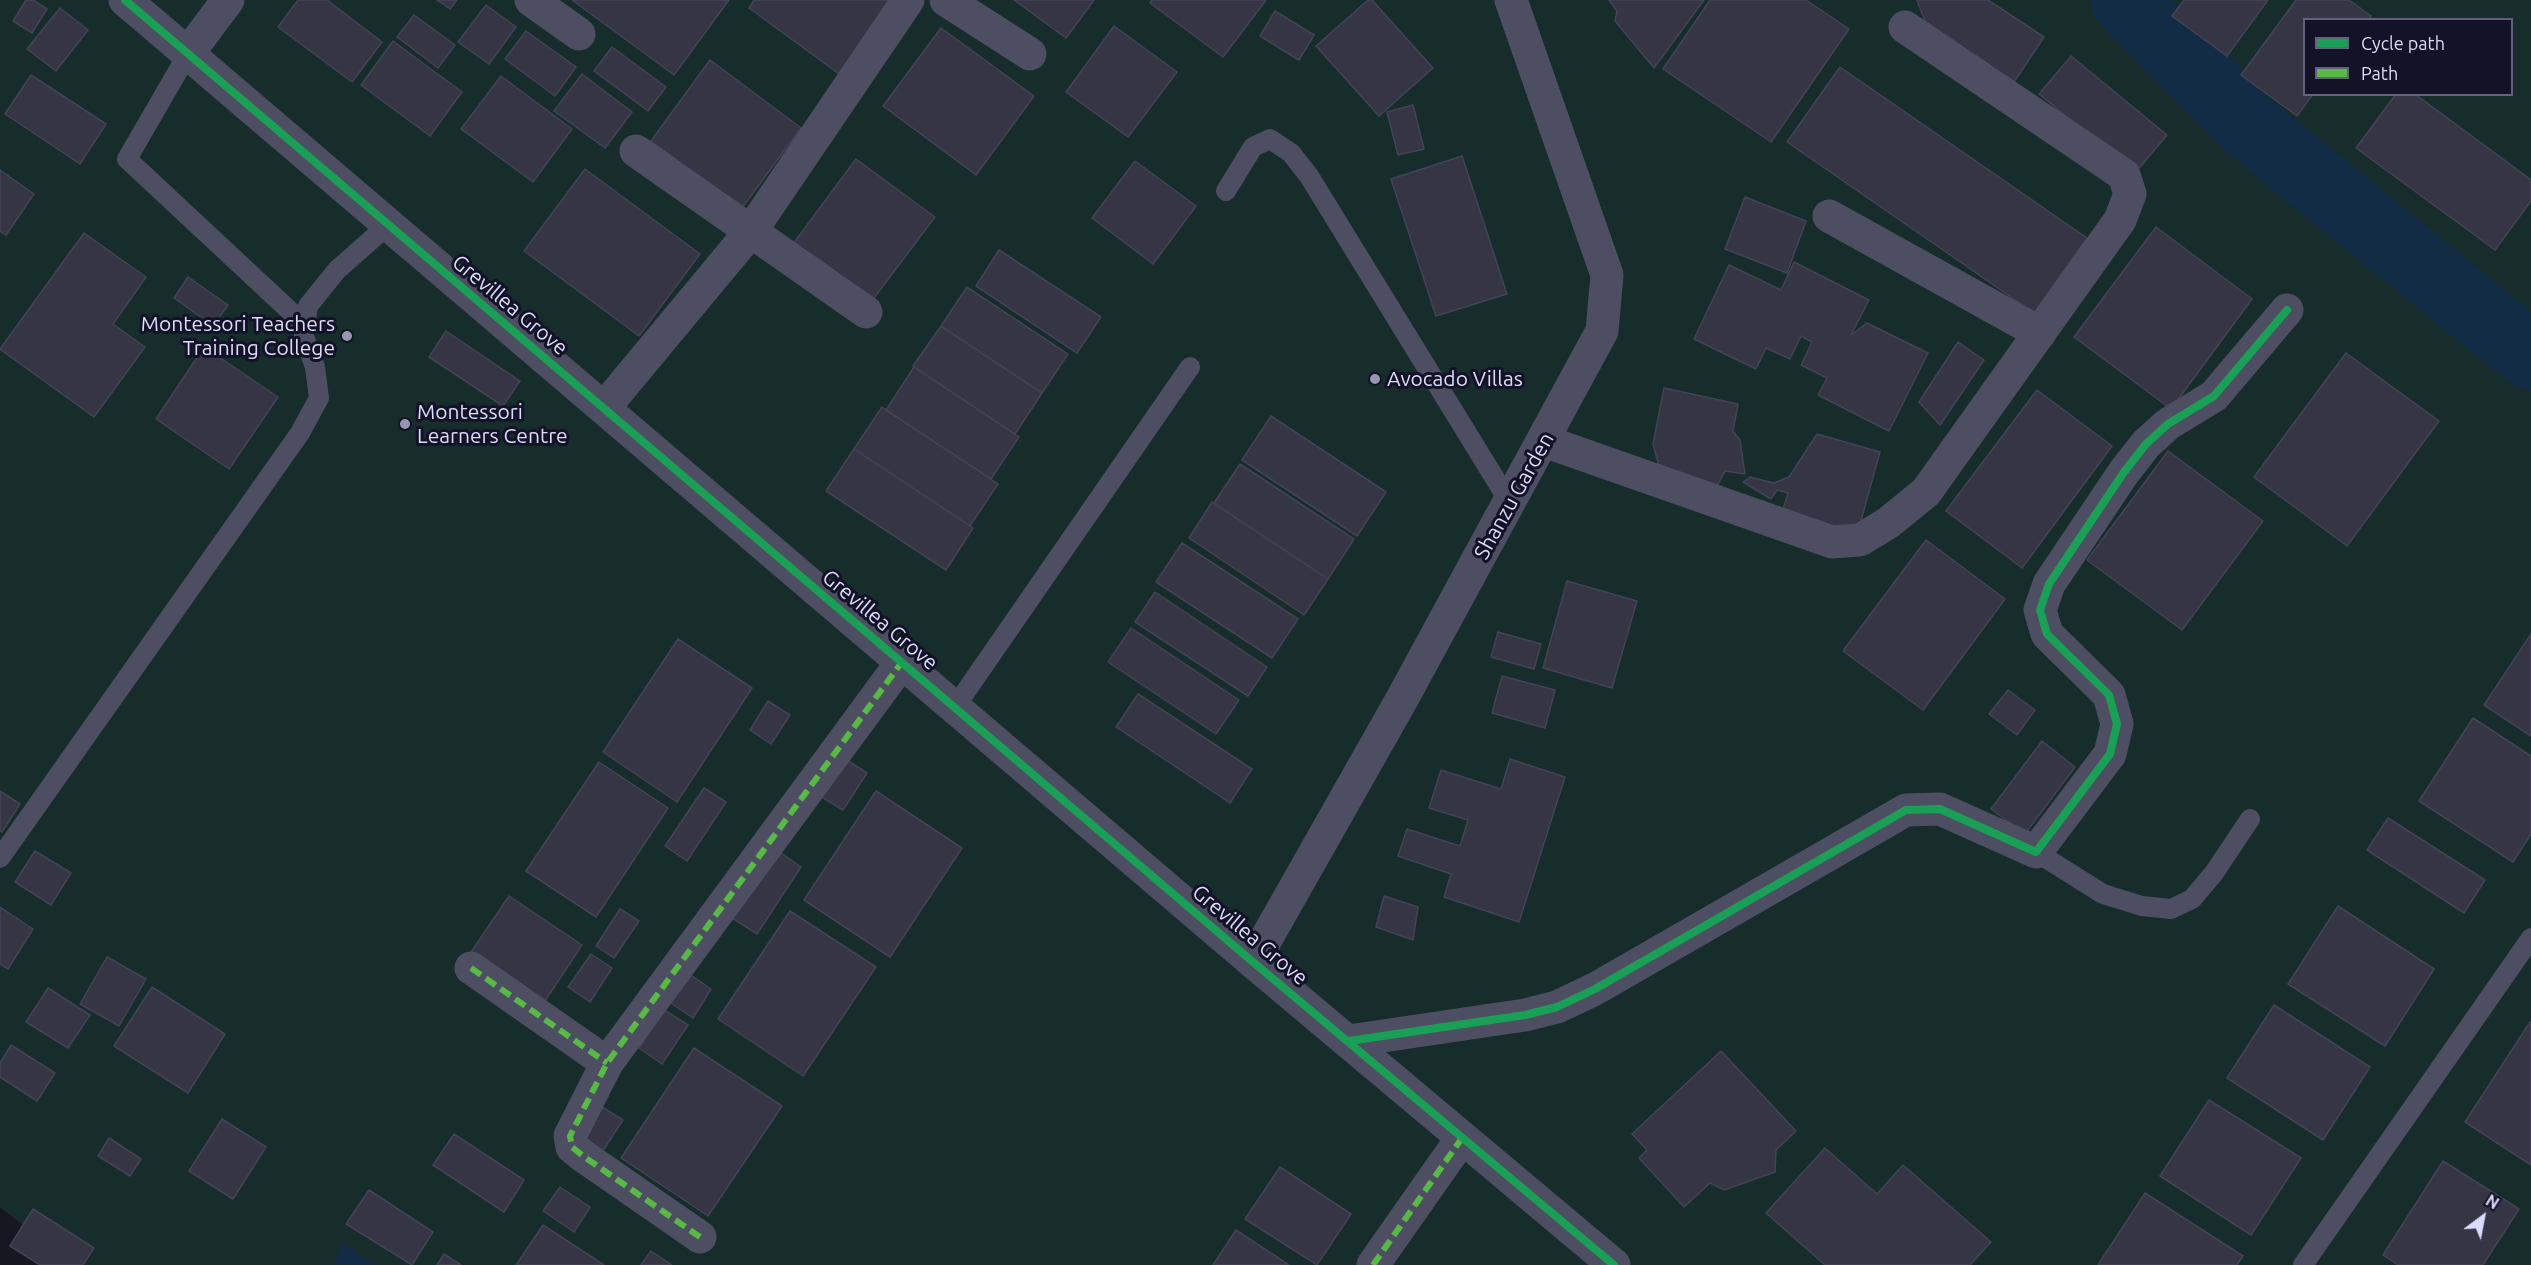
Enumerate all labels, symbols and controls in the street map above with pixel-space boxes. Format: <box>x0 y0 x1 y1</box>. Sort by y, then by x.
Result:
legend <box>2303 18 2513 96</box>
text: Cycle path <box>2361 33 2445 53</box>
text: Path <box>2361 63 2398 83</box>
street label: Grevillea Grove <box>447 249 573 361</box>
place label: Montessori Teachers Training College <box>141 311 335 361</box>
marker: Montessori Teachers Training College <box>340 329 354 343</box>
place label: Avocado Villas <box>1387 366 1523 392</box>
marker: Avocado Villas <box>1368 372 1382 386</box>
place label: Montessori Learners Centre <box>417 399 568 449</box>
marker: Montessori Learners Centre <box>398 417 412 431</box>
street label: Shanzu Garden <box>1469 428 1559 564</box>
street label: Grevillea Grove <box>817 564 943 676</box>
street label: Grevillea Grove <box>1187 879 1313 991</box>
north arrow <box>2453 1187 2513 1247</box>
text: N <box>2483 1191 2502 1213</box>

